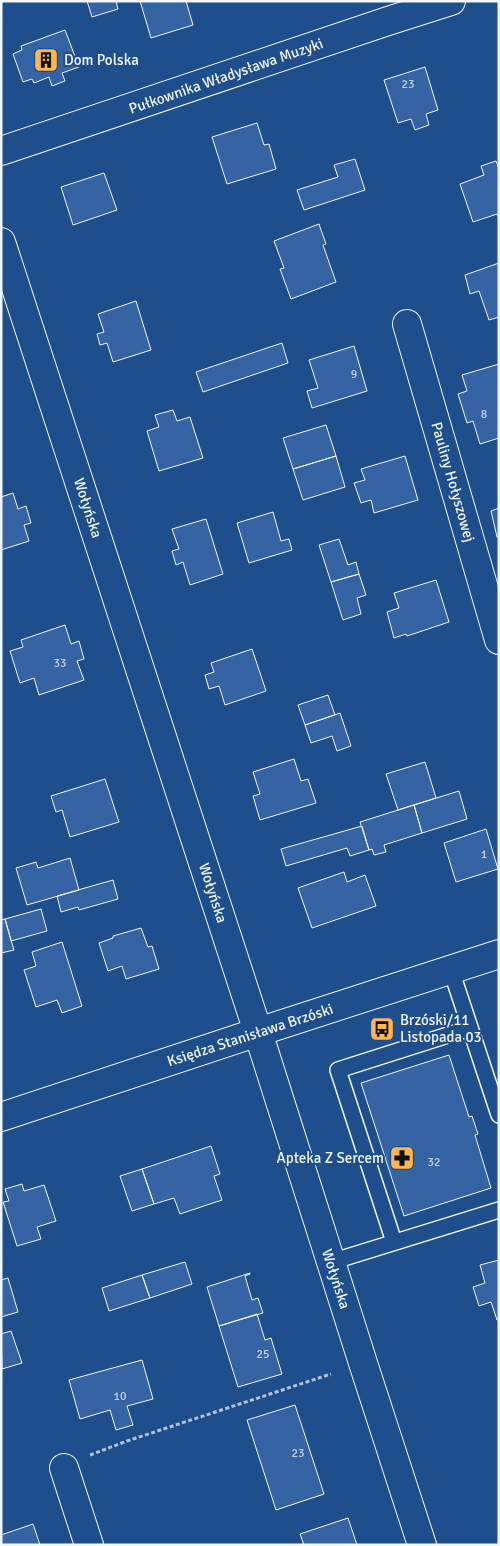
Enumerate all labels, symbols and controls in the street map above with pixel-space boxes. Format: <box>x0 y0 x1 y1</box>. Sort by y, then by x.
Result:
street label: Pułkownika Władysława Muzyki <box>126 34 326 118</box>
building icon: Dom Polska <box>33 47 59 73</box>
place label: Dom Polska <box>64 51 139 69</box>
house number: 23 <box>402 77 414 92</box>
house number: 9 <box>351 367 357 382</box>
house number: 8 <box>481 407 487 422</box>
street label: Pauliny Hołyszowej <box>427 420 479 544</box>
street label: Wołyńska <box>70 476 106 540</box>
house number: 33 <box>54 656 66 671</box>
house number: 1 <box>481 847 487 862</box>
street label: Wołyńska <box>195 861 231 925</box>
street label: Księdza Stanisława Brzóski <box>165 1000 335 1070</box>
place label: Brzóski/11 Listopada 03 <box>400 1011 482 1046</box>
bus stop icon: Brzóski/11 Listopada 03 <box>369 1016 395 1042</box>
pharmacy icon: Apteka Z Sercem <box>389 1145 415 1171</box>
place label: Apteka Z Sercem <box>277 1149 384 1167</box>
house number: 32 <box>428 1155 440 1170</box>
street label: Wołyńska <box>318 1247 354 1311</box>
house number: 25 <box>257 1347 269 1362</box>
house number: 10 <box>114 1389 126 1404</box>
house number: 23 <box>292 1446 304 1461</box>

